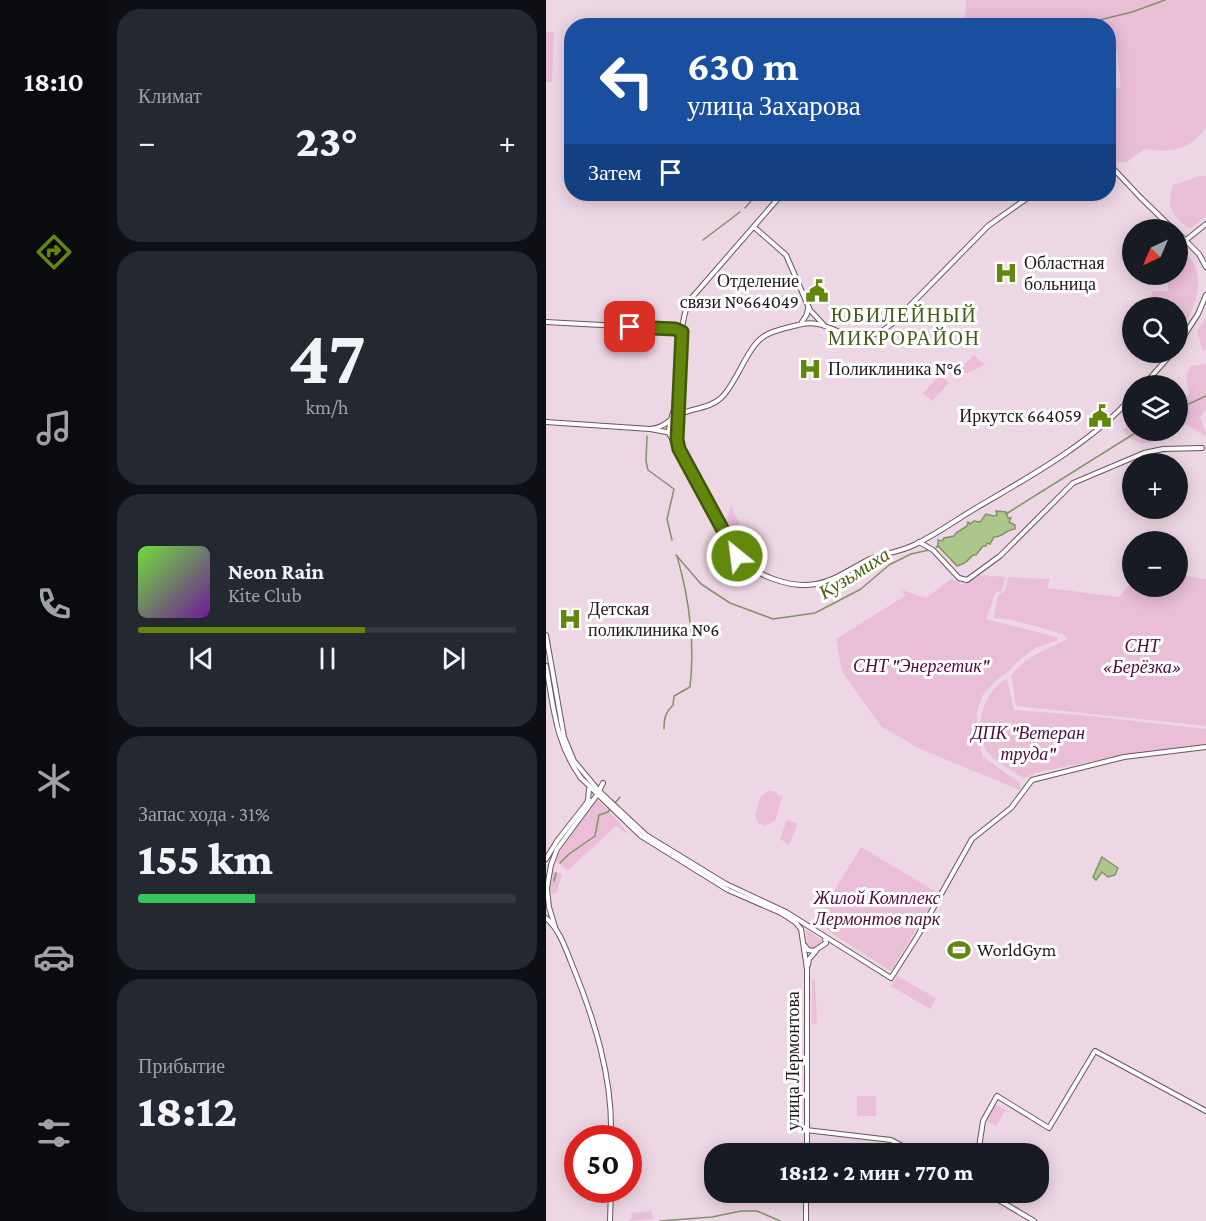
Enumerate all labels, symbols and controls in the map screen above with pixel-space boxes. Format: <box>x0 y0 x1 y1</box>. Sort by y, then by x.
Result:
icon: left <box>588 42 666 120</box>
text: 630 m <box>687 42 799 89</box>
text: 18:10 <box>24 67 84 97</box>
text: Климат <box>138 85 202 107</box>
text: улица Захарова <box>687 91 861 121</box>
text: 23° <box>296 116 358 166</box>
text: − <box>138 123 155 160</box>
text: + <box>499 123 516 160</box>
icon: arrive <box>654 156 687 189</box>
text: Затем <box>588 160 642 185</box>
north arrow <box>1122 219 1188 285</box>
map controls <box>1122 219 1188 597</box>
icon: directions <box>33 231 75 273</box>
place label: Областная больница <box>1024 253 1104 294</box>
hospital icon: Областная больница <box>993 260 1019 286</box>
place label: Отделение связи №664049 <box>680 271 799 312</box>
public building icon: Отделение связи №664049 <box>804 278 830 304</box>
button: search <box>1122 297 1188 363</box>
pin <box>604 301 655 352</box>
district label: ЮБИЛЕЙНЫЙ МИКРОРАЙОН <box>828 304 980 349</box>
icon: arrive <box>613 310 646 343</box>
text: 47 <box>288 313 366 400</box>
hospital icon: Поликлиника N°6 <box>797 356 823 382</box>
place label: Поликлиника N°6 <box>828 359 962 379</box>
button: layers <box>1122 375 1188 441</box>
text: km/h <box>305 396 349 418</box>
public building icon: Иркутск 664059 <box>1087 403 1113 429</box>
place label: Иркутск 664059 <box>959 406 1082 426</box>
icon: music <box>33 407 75 449</box>
button: + <box>1122 453 1188 519</box>
position arrow <box>705 524 769 588</box>
button: − <box>1122 531 1188 597</box>
water label: Кузьмиха <box>814 543 894 605</box>
text: Neon Rain <box>228 559 324 584</box>
icon: phone <box>33 583 75 625</box>
text: Kite Club <box>228 584 302 606</box>
place label: Детская поликлиника №6 <box>588 599 719 640</box>
hospital icon: Детская поликлиника №6 <box>557 606 583 632</box>
park label: СНТ «Берёзка» <box>1102 636 1182 677</box>
icon: previous <box>185 642 218 675</box>
icon: pause <box>311 642 344 675</box>
icon: next <box>437 642 470 675</box>
park label: СНТ "Энергетик" <box>853 656 990 676</box>
park label: ДПК "Ветеран труда" <box>969 723 1085 764</box>
icon: climate <box>33 760 75 802</box>
text: Запас хода · 31% <box>138 803 270 825</box>
text: 155 km <box>138 834 273 884</box>
park label: Жилой Комплекс Лермонтов парк <box>812 888 941 929</box>
icon: car <box>33 936 75 978</box>
sports icon: WorldGym <box>946 937 972 963</box>
place label: WorldGym <box>977 940 1057 960</box>
street label: улица Лермонтова <box>783 991 803 1131</box>
text: Прибытие <box>138 1055 225 1077</box>
text: 18:12 <box>138 1086 237 1136</box>
icon: filters <box>33 1112 75 1154</box>
speed limit sign: 50 <box>564 1125 642 1203</box>
text: 18:12 · 2 мин · 770 m <box>780 1160 973 1185</box>

